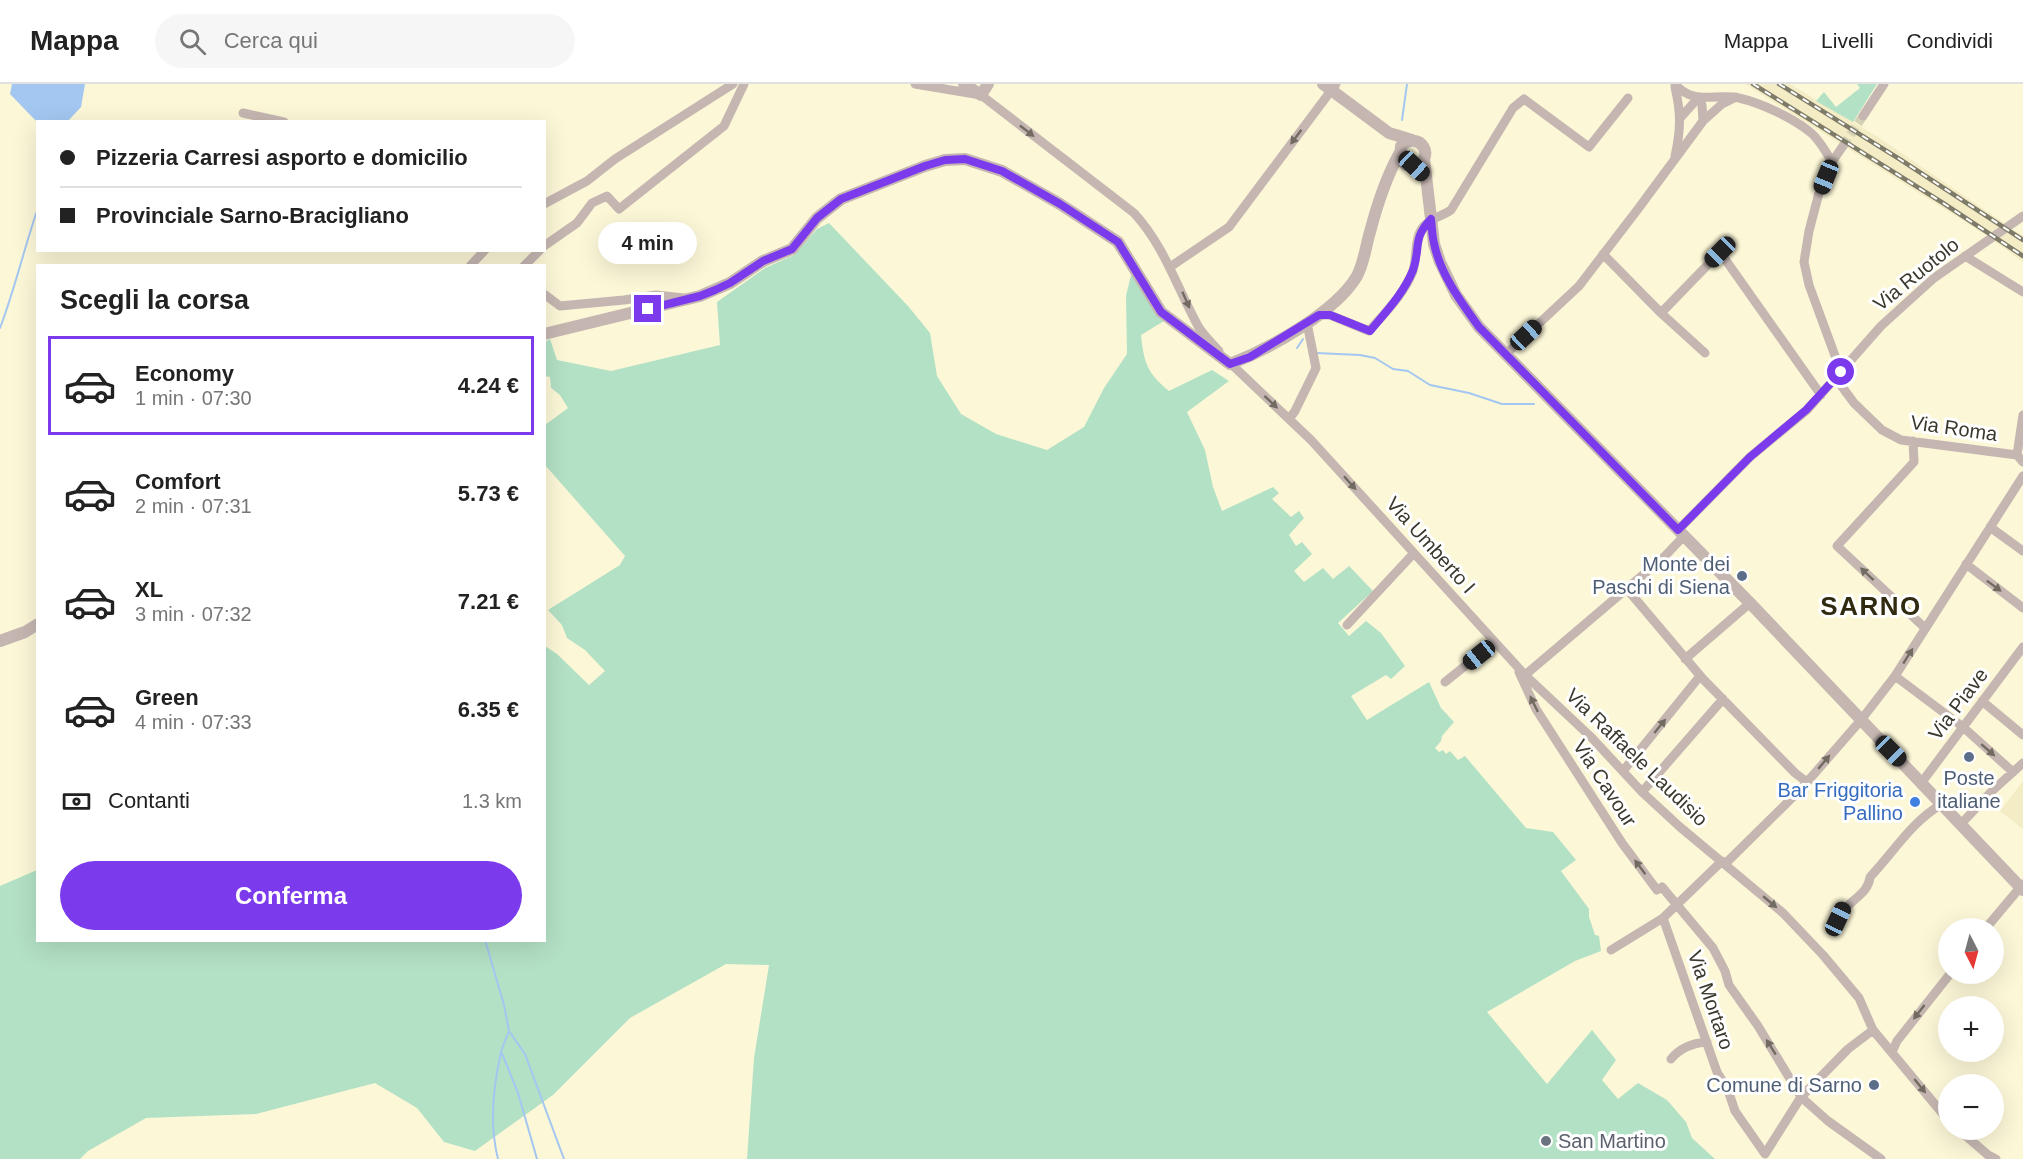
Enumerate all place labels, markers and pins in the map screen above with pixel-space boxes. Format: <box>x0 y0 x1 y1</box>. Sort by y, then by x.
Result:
place label: Monte dei Paschi di Siena <box>1592 553 1731 598</box>
marker: Monte dei Paschi di Siena <box>1735 569 1749 583</box>
marker: Poste italiane <box>1962 750 1976 764</box>
place label: Poste italiane <box>1937 767 2001 812</box>
place label: Bar Friggitoria Pallino <box>1777 779 1904 824</box>
marker: Bar Friggitoria Pallino <box>1908 795 1922 809</box>
place label: Comune di Sarno <box>1706 1074 1862 1096</box>
marker: Comune di Sarno <box>1867 1078 1881 1092</box>
place label: San Martino <box>1558 1130 1666 1152</box>
marker: San Martino <box>1539 1134 1553 1148</box>

